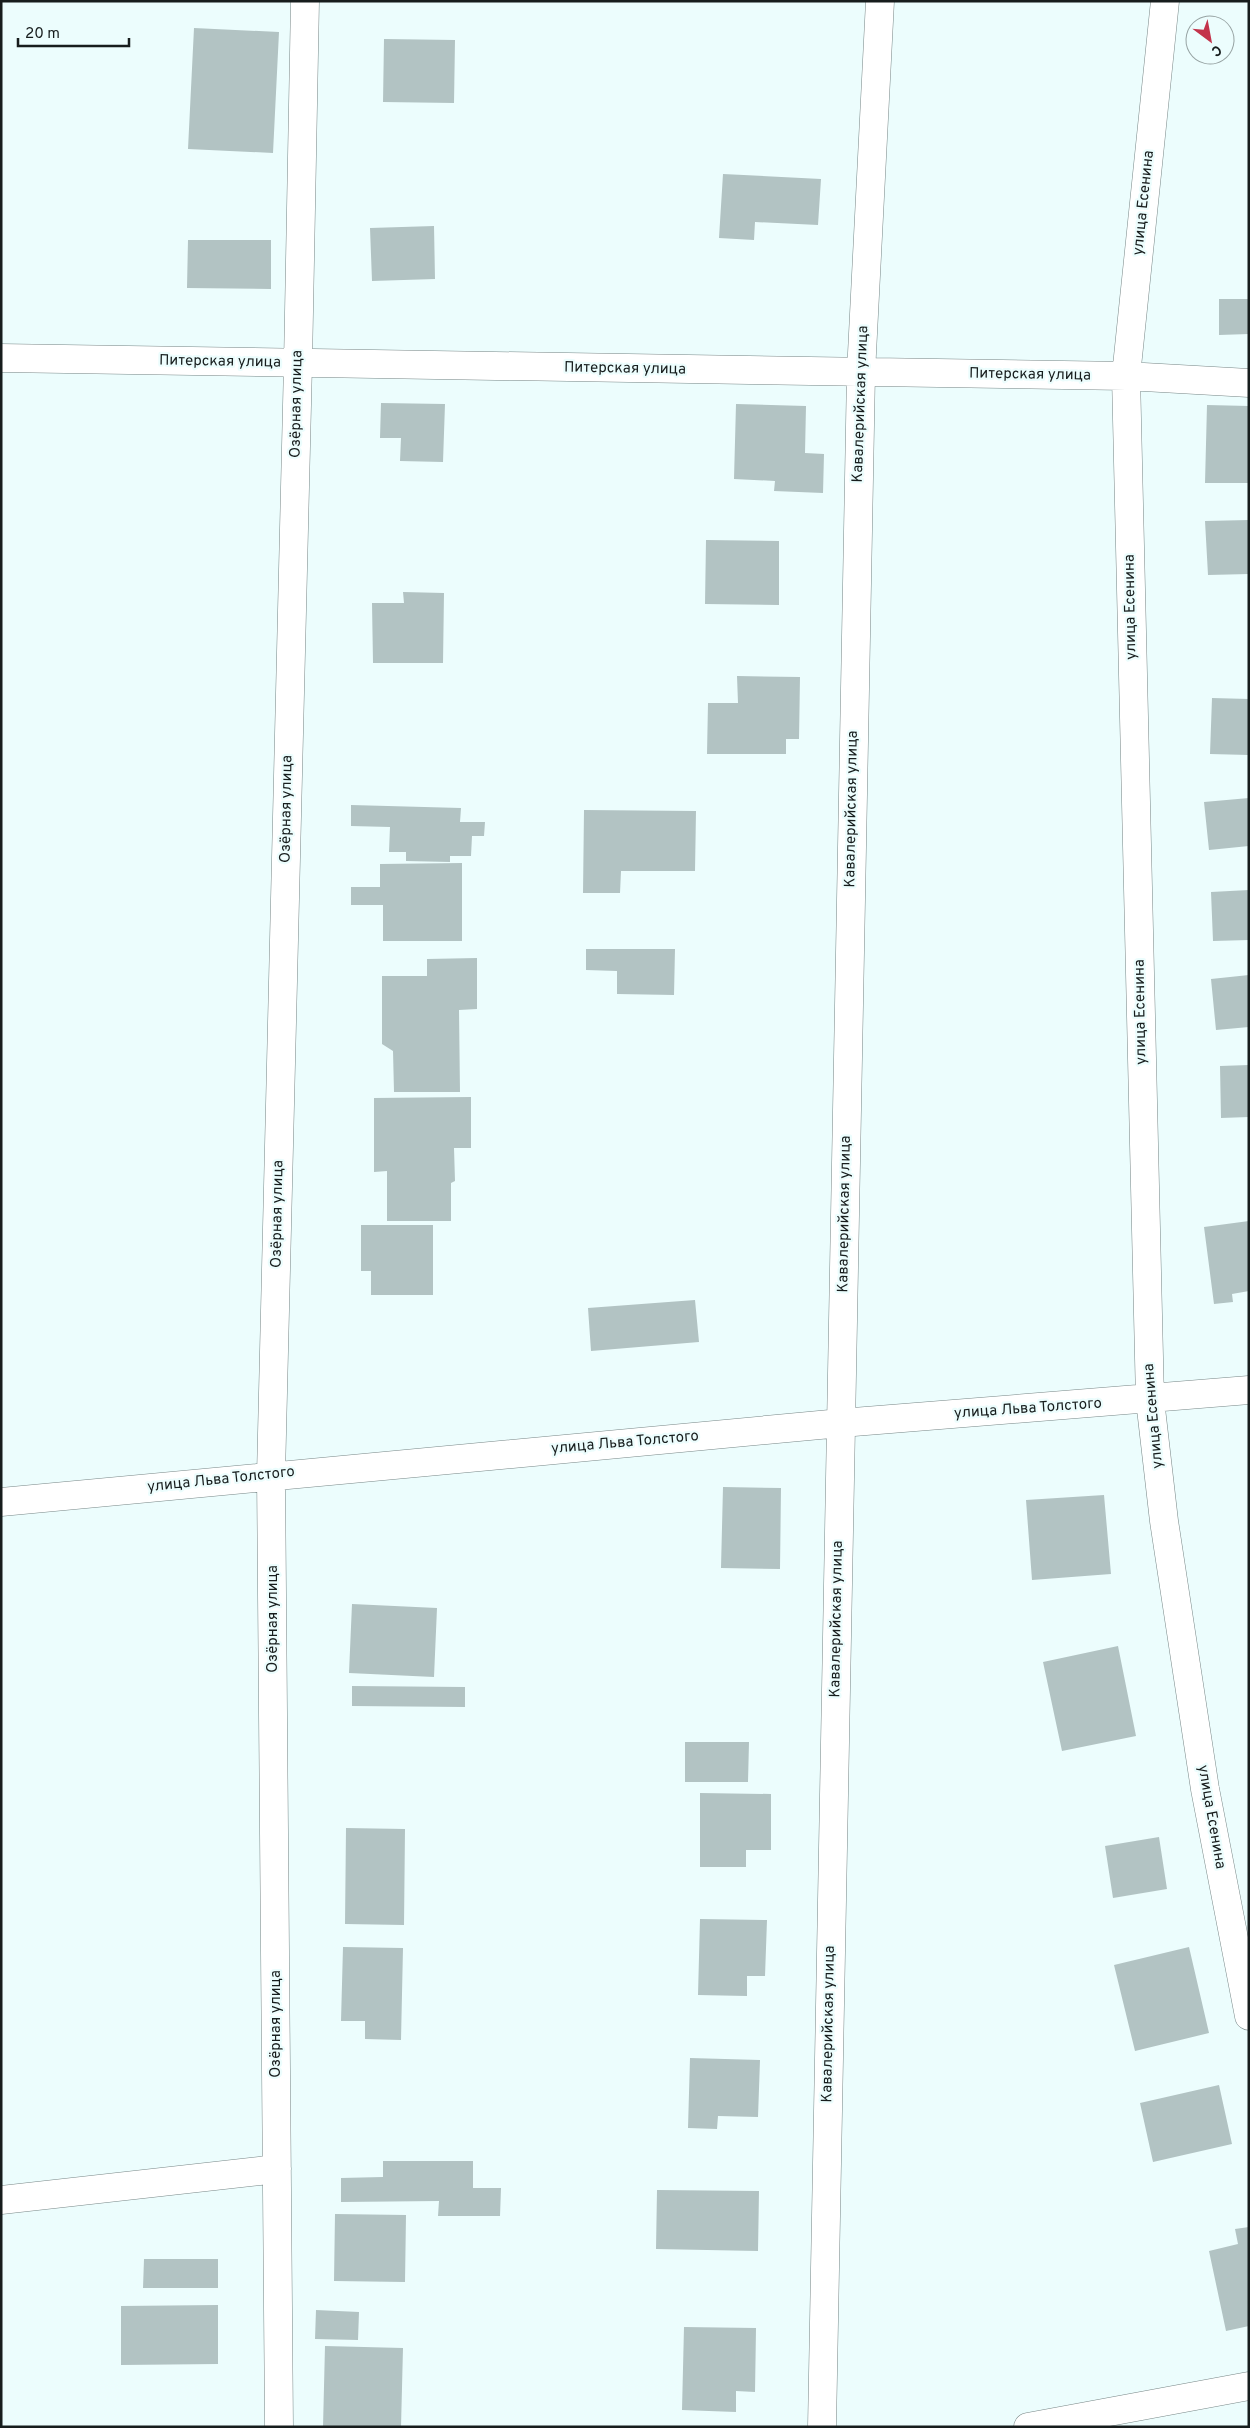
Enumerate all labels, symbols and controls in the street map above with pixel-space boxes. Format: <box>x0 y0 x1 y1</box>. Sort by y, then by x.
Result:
scale bar <box>18 15 129 47</box>
north arrow <box>1185 15 1235 65</box>
text: 20 m <box>25 25 60 44</box>
text: С <box>1208 40 1224 59</box>
street label: улица Есенина <box>1129 150 1159 256</box>
street label: Кавалерийская улица <box>849 325 873 483</box>
street label: Озёрная улица <box>287 350 307 458</box>
street label: Питерская улица <box>159 351 281 373</box>
street label: Питерская улица <box>564 358 686 380</box>
street label: Питерская улица <box>969 364 1091 386</box>
street label: улица Есенина <box>1121 554 1141 660</box>
street label: Кавалерийская улица <box>841 730 863 888</box>
street label: Озёрная улица <box>277 755 297 863</box>
street label: улица Есенина <box>1131 959 1151 1065</box>
street label: Кавалерийская улица <box>834 1135 856 1293</box>
street label: Озёрная улица <box>268 1160 288 1268</box>
street label: улица Есенина <box>1140 1363 1168 1469</box>
street label: улица Льва Толстого <box>953 1394 1103 1424</box>
street label: улица Льва Толстого <box>550 1427 700 1459</box>
street label: улица Льва Толстого <box>146 1463 296 1497</box>
street label: Кавалерийская улица <box>826 1540 848 1698</box>
street label: Озёрная улица <box>264 1565 283 1673</box>
street label: улица Есенина <box>1192 1763 1230 1871</box>
street label: Кавалерийская улица <box>818 1945 840 2103</box>
street label: Озёрная улица <box>267 1970 286 2078</box>

